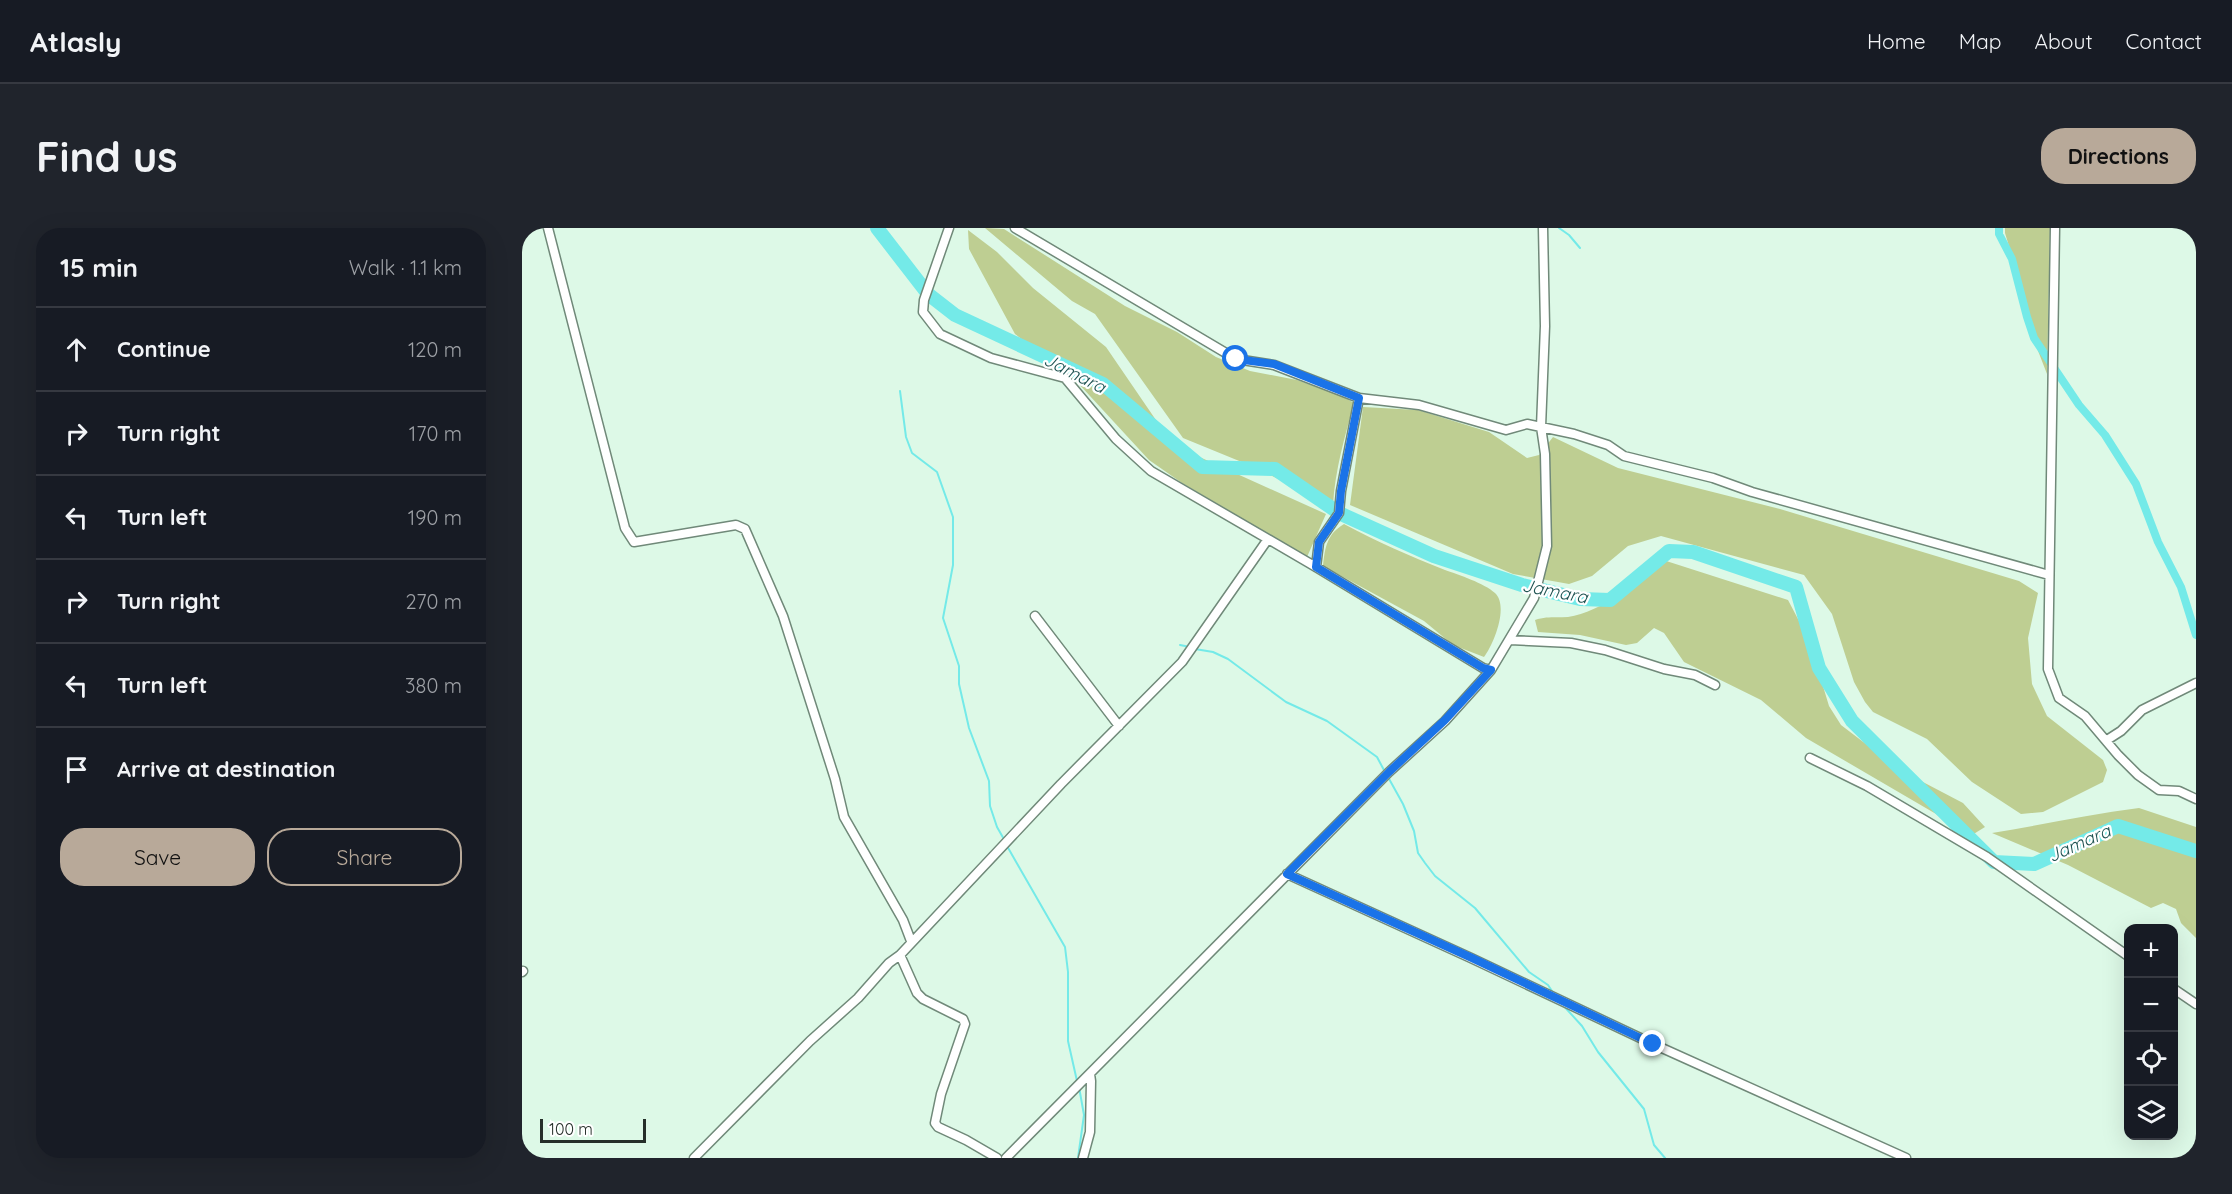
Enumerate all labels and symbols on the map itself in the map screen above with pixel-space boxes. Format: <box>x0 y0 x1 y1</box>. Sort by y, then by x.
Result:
route start <box>1222 345 1248 371</box>
water label: Jamara <box>1040 348 1111 399</box>
water label: Jamara <box>1520 573 1591 609</box>
water label: Jamara <box>2044 819 2115 867</box>
route end <box>1639 1030 1665 1056</box>
scale bar <box>540 1116 646 1144</box>

